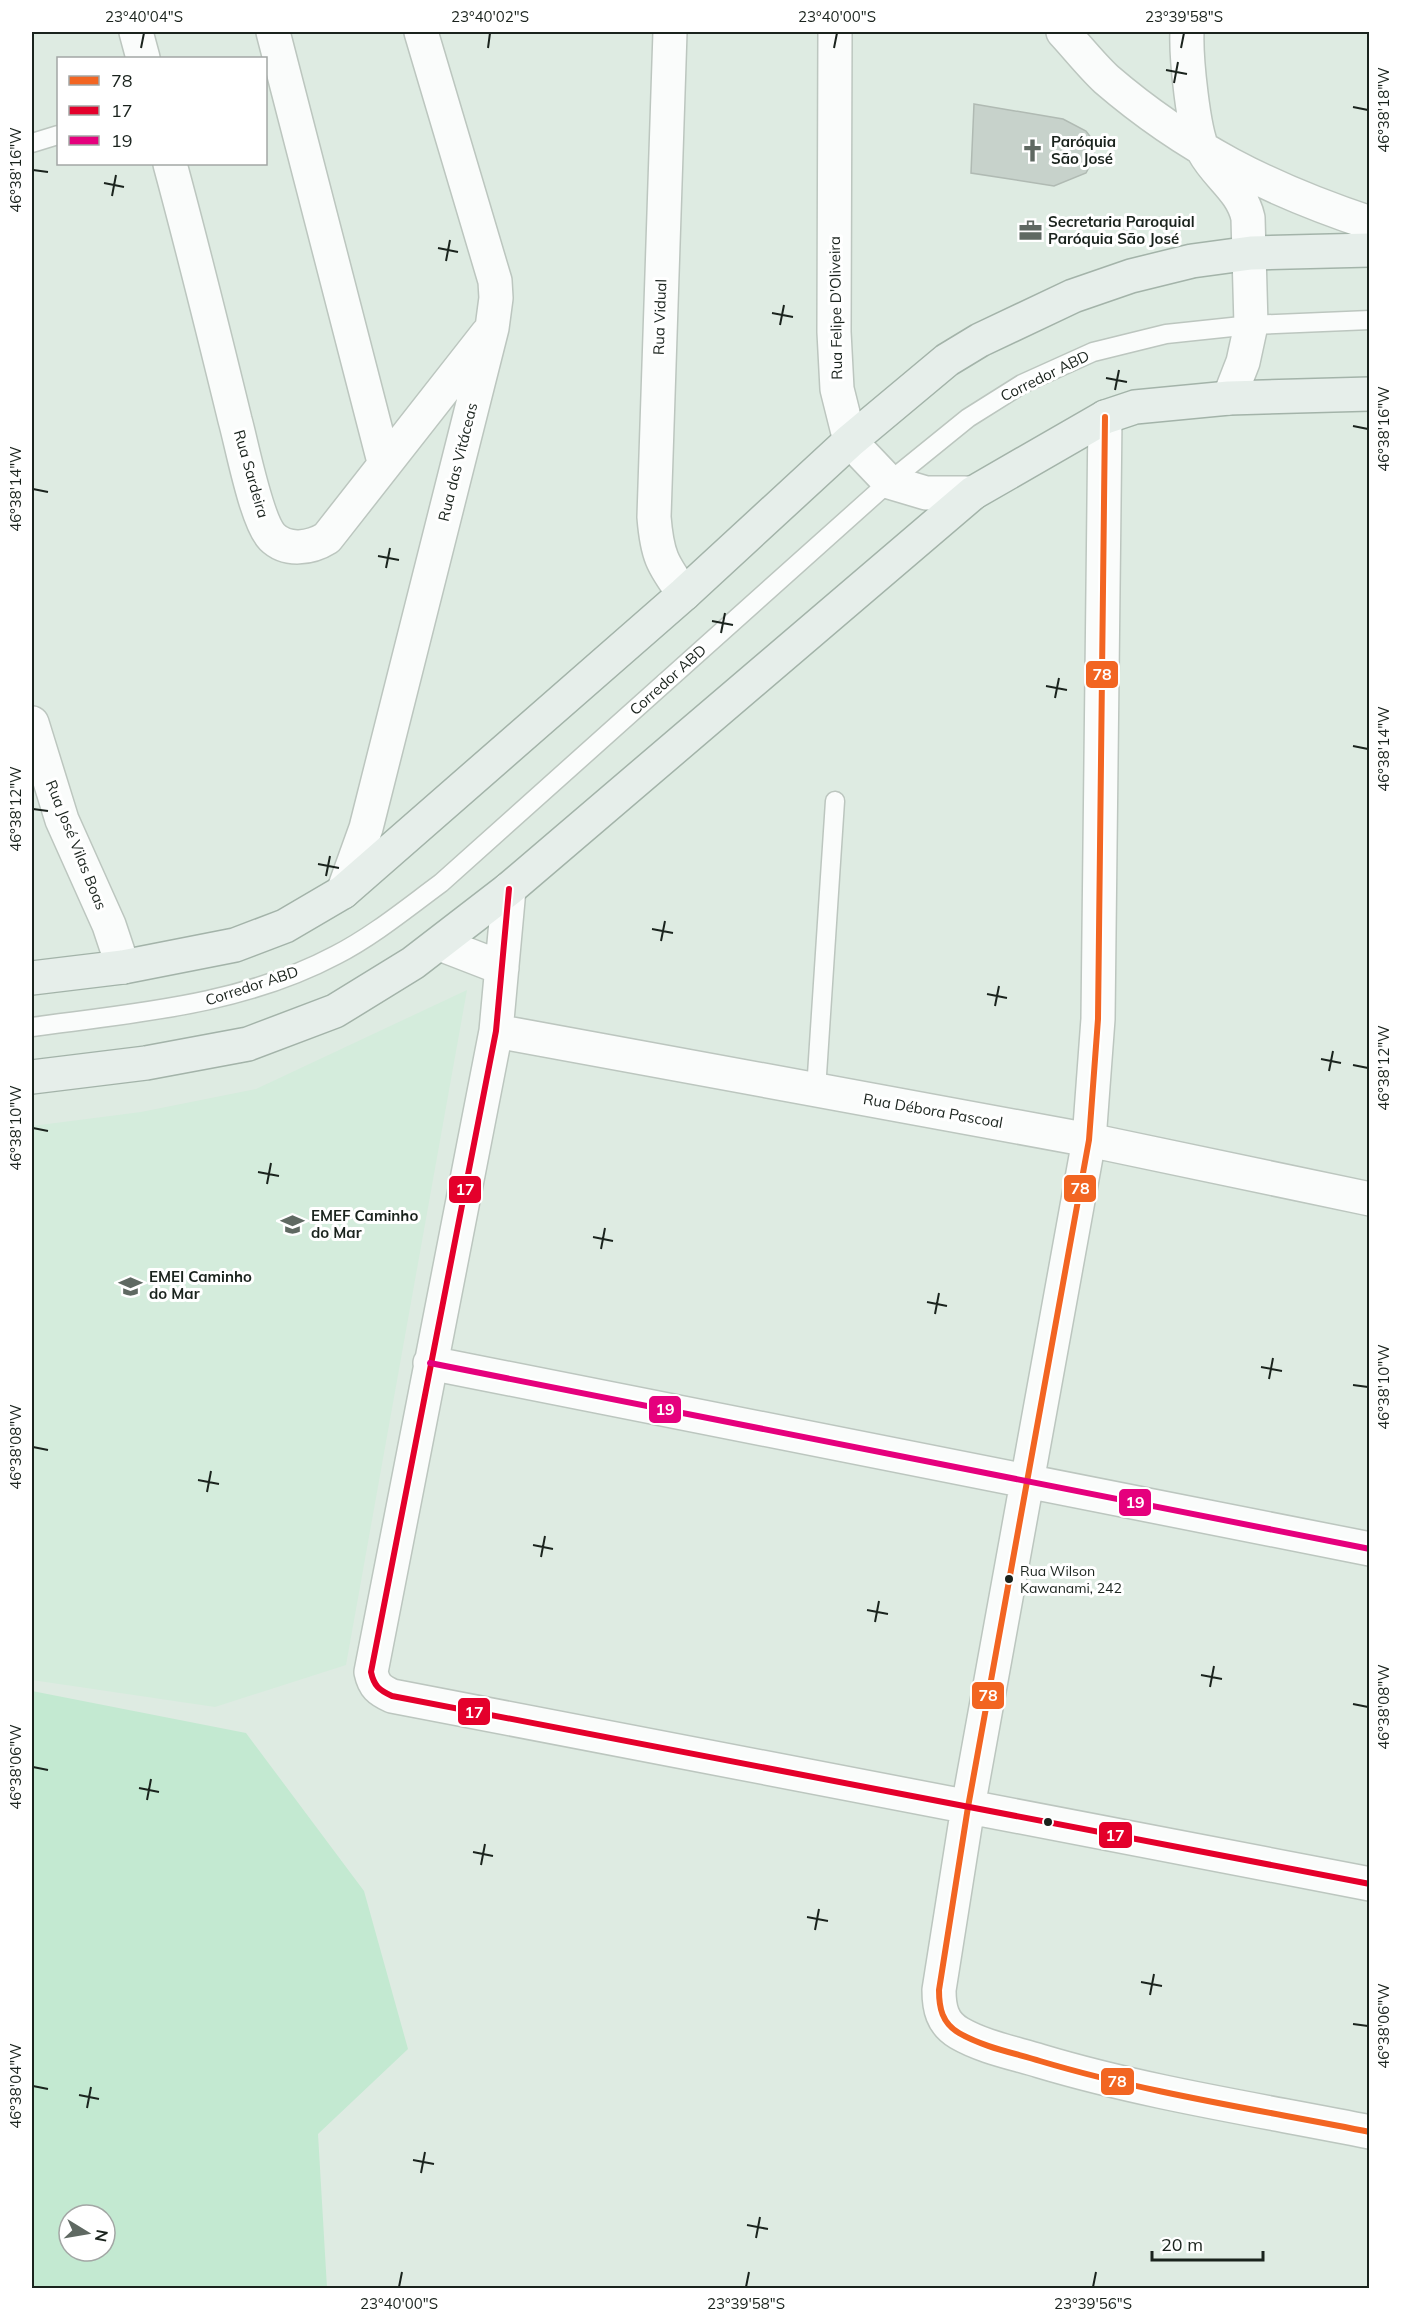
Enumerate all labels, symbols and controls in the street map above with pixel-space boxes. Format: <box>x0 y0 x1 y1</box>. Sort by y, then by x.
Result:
text: 23°40'04"S <box>105 7 183 26</box>
text: 23°40'02"S <box>451 7 529 26</box>
text: 23°40'00"S <box>798 7 876 26</box>
text: 23°39'58"S <box>1145 7 1223 26</box>
legend <box>57 57 267 165</box>
text: 46°38'18"W <box>1374 67 1393 153</box>
text: 78 <box>111 69 133 92</box>
text: 17 <box>111 99 133 122</box>
text: 46°38'16"W <box>6 127 25 213</box>
text: 19 <box>111 129 133 152</box>
place label: Paróquia São José <box>1051 132 1116 168</box>
church icon: Paróquia São José <box>1020 138 1046 164</box>
place label: Secretaria Paroquial Paróquia São José <box>1048 212 1195 248</box>
office icon: Secretaria Paroquial Paróquia São José <box>1017 218 1043 244</box>
street label: Rua Felipe D'Oliveira <box>825 236 846 380</box>
street label: Rua Vidual <box>649 279 670 355</box>
street label: Corredor ABD <box>997 346 1092 405</box>
text: 46°38'16"W <box>1374 386 1393 472</box>
street label: Rua das Vitáceas <box>434 401 481 523</box>
street label: Rua Sardeira <box>230 428 273 520</box>
text: 46°38'14"W <box>6 446 25 532</box>
street label: Corredor ABD <box>625 640 710 719</box>
line badge: 78 <box>1085 660 1119 689</box>
text: 78 <box>1092 664 1112 684</box>
text: 46°38'14"W <box>1374 706 1393 792</box>
text: 46°38'12"W <box>6 766 25 852</box>
street label: Rua José Vilas Boas <box>42 777 111 912</box>
street label: Corredor ABD <box>203 962 301 1009</box>
text: 46°38'12"W <box>1374 1025 1393 1111</box>
text: 46°38'10"W <box>6 1085 25 1171</box>
street label: Rua Débora Pascoal <box>862 1089 1004 1132</box>
line badge: 78 <box>1063 1174 1097 1203</box>
line badge: 17 <box>448 1175 482 1204</box>
text: 78 <box>1070 1178 1090 1198</box>
text: 17 <box>455 1179 475 1199</box>
place label: EMEF Caminho do Mar <box>311 1206 418 1242</box>
school or university icon: EMEF Caminho do Mar <box>280 1212 306 1238</box>
place label: EMEI Caminho do Mar <box>149 1267 252 1303</box>
school or university icon: EMEI Caminho do Mar <box>118 1273 144 1299</box>
text: 46°38'10"W <box>1374 1344 1393 1430</box>
line badge: 19 <box>648 1395 682 1424</box>
text: 19 <box>655 1399 675 1419</box>
text: 46°38'08"W <box>6 1404 25 1490</box>
line badge: 19 <box>1118 1488 1152 1517</box>
text: 19 <box>1125 1492 1145 1512</box>
place label: Rua Wilson Kawanami, 242 <box>1020 1562 1122 1597</box>
marker: Rua Wilson Kawanami, 242 <box>1003 1573 1015 1585</box>
text: 46°38'08"W <box>1374 1664 1393 1750</box>
line badge: 78 <box>971 1681 1005 1710</box>
text: 78 <box>978 1685 998 1705</box>
line badge: 17 <box>457 1697 491 1726</box>
text: 17 <box>464 1702 484 1722</box>
text: 46°38'06"W <box>6 1724 25 1810</box>
unlabelled marker <box>1042 1816 1054 1828</box>
line badge: 17 <box>1098 1821 1133 1849</box>
text: 17 <box>1105 1825 1125 1845</box>
text: 46°38'06"W <box>1374 1983 1393 2069</box>
text: 46°38'04"W <box>6 2043 25 2129</box>
line badge: 78 <box>1100 2067 1135 2096</box>
text: 78 <box>1107 2071 1127 2091</box>
north arrow <box>57 2203 117 2263</box>
scale bar <box>1152 2224 1263 2262</box>
text: N <box>91 2228 113 2244</box>
text: 20 m <box>1161 2233 1203 2256</box>
text: 23°40'00"S <box>360 2294 438 2313</box>
text: 23°39'58"S <box>707 2294 785 2313</box>
text: 23°39'56"S <box>1054 2294 1132 2313</box>

